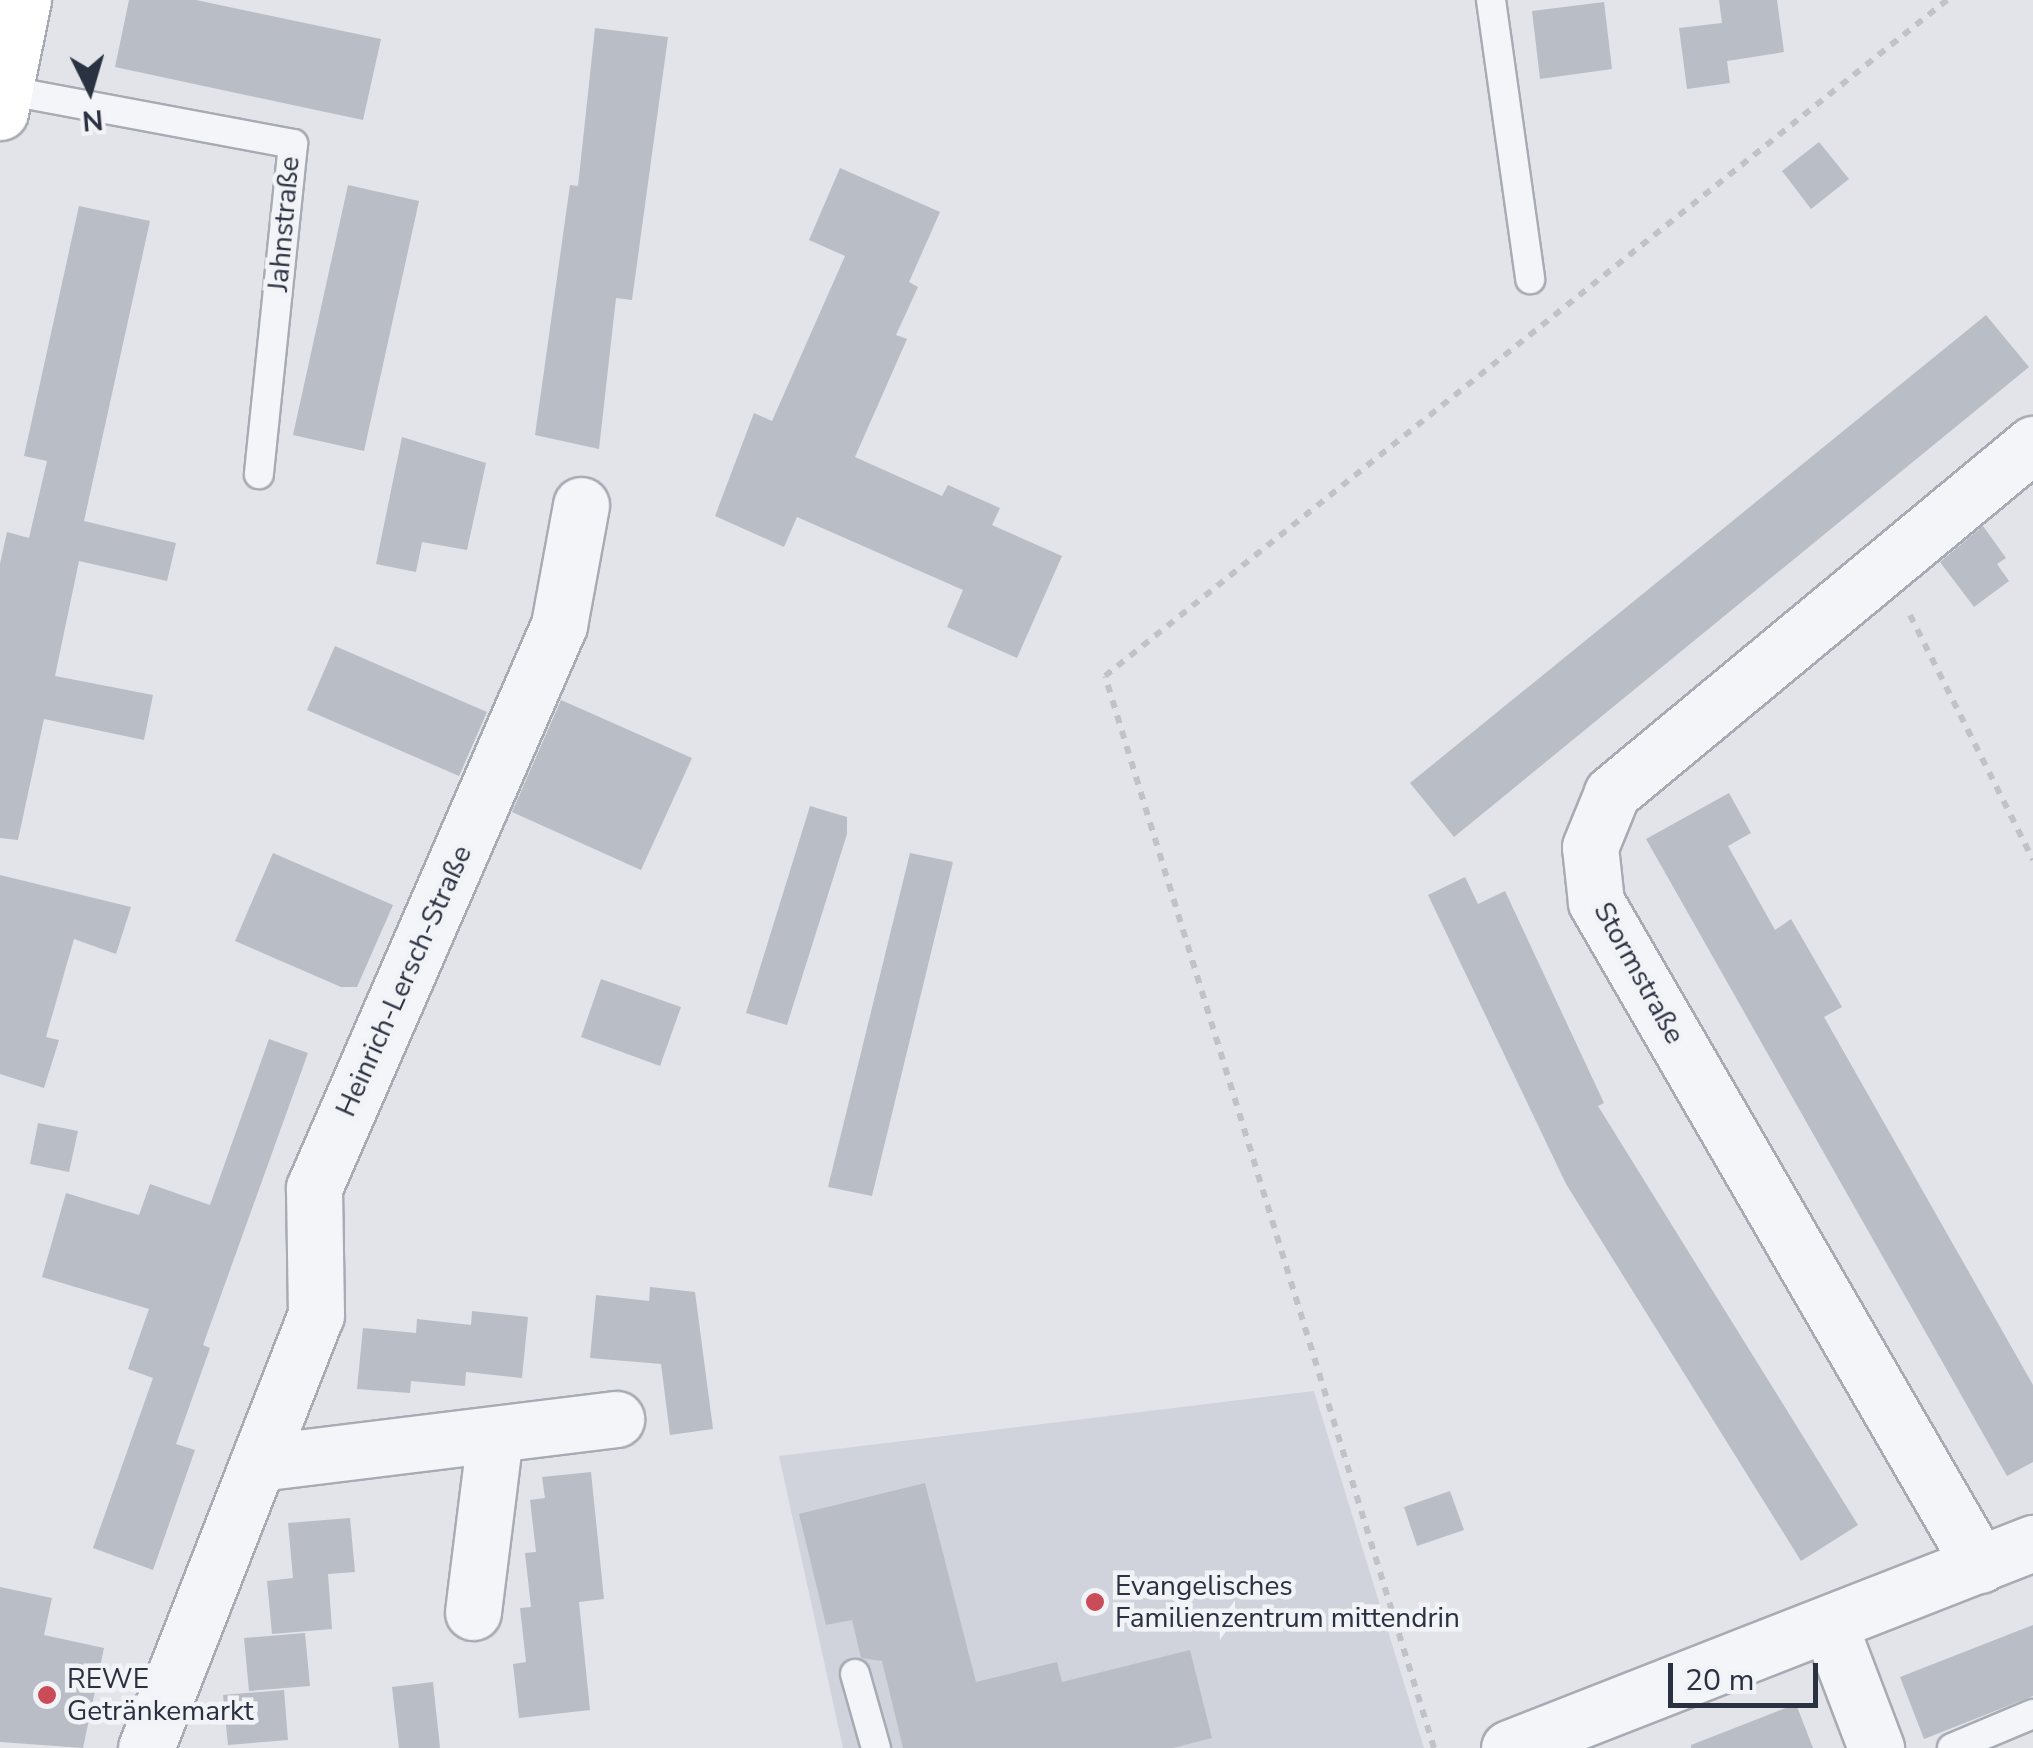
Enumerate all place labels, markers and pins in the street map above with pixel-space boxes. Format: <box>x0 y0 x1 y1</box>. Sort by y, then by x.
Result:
place label: Evangelisches Familienzentrum mittendrin <box>1115 1569 1460 1635</box>
marker: Evangelisches Familienzentrum mittendrin <box>1084 1591 1106 1613</box>
place label: REWE Getränkemarkt <box>67 1662 253 1728</box>
marker: REWE Getränkemarkt <box>36 1684 58 1706</box>

